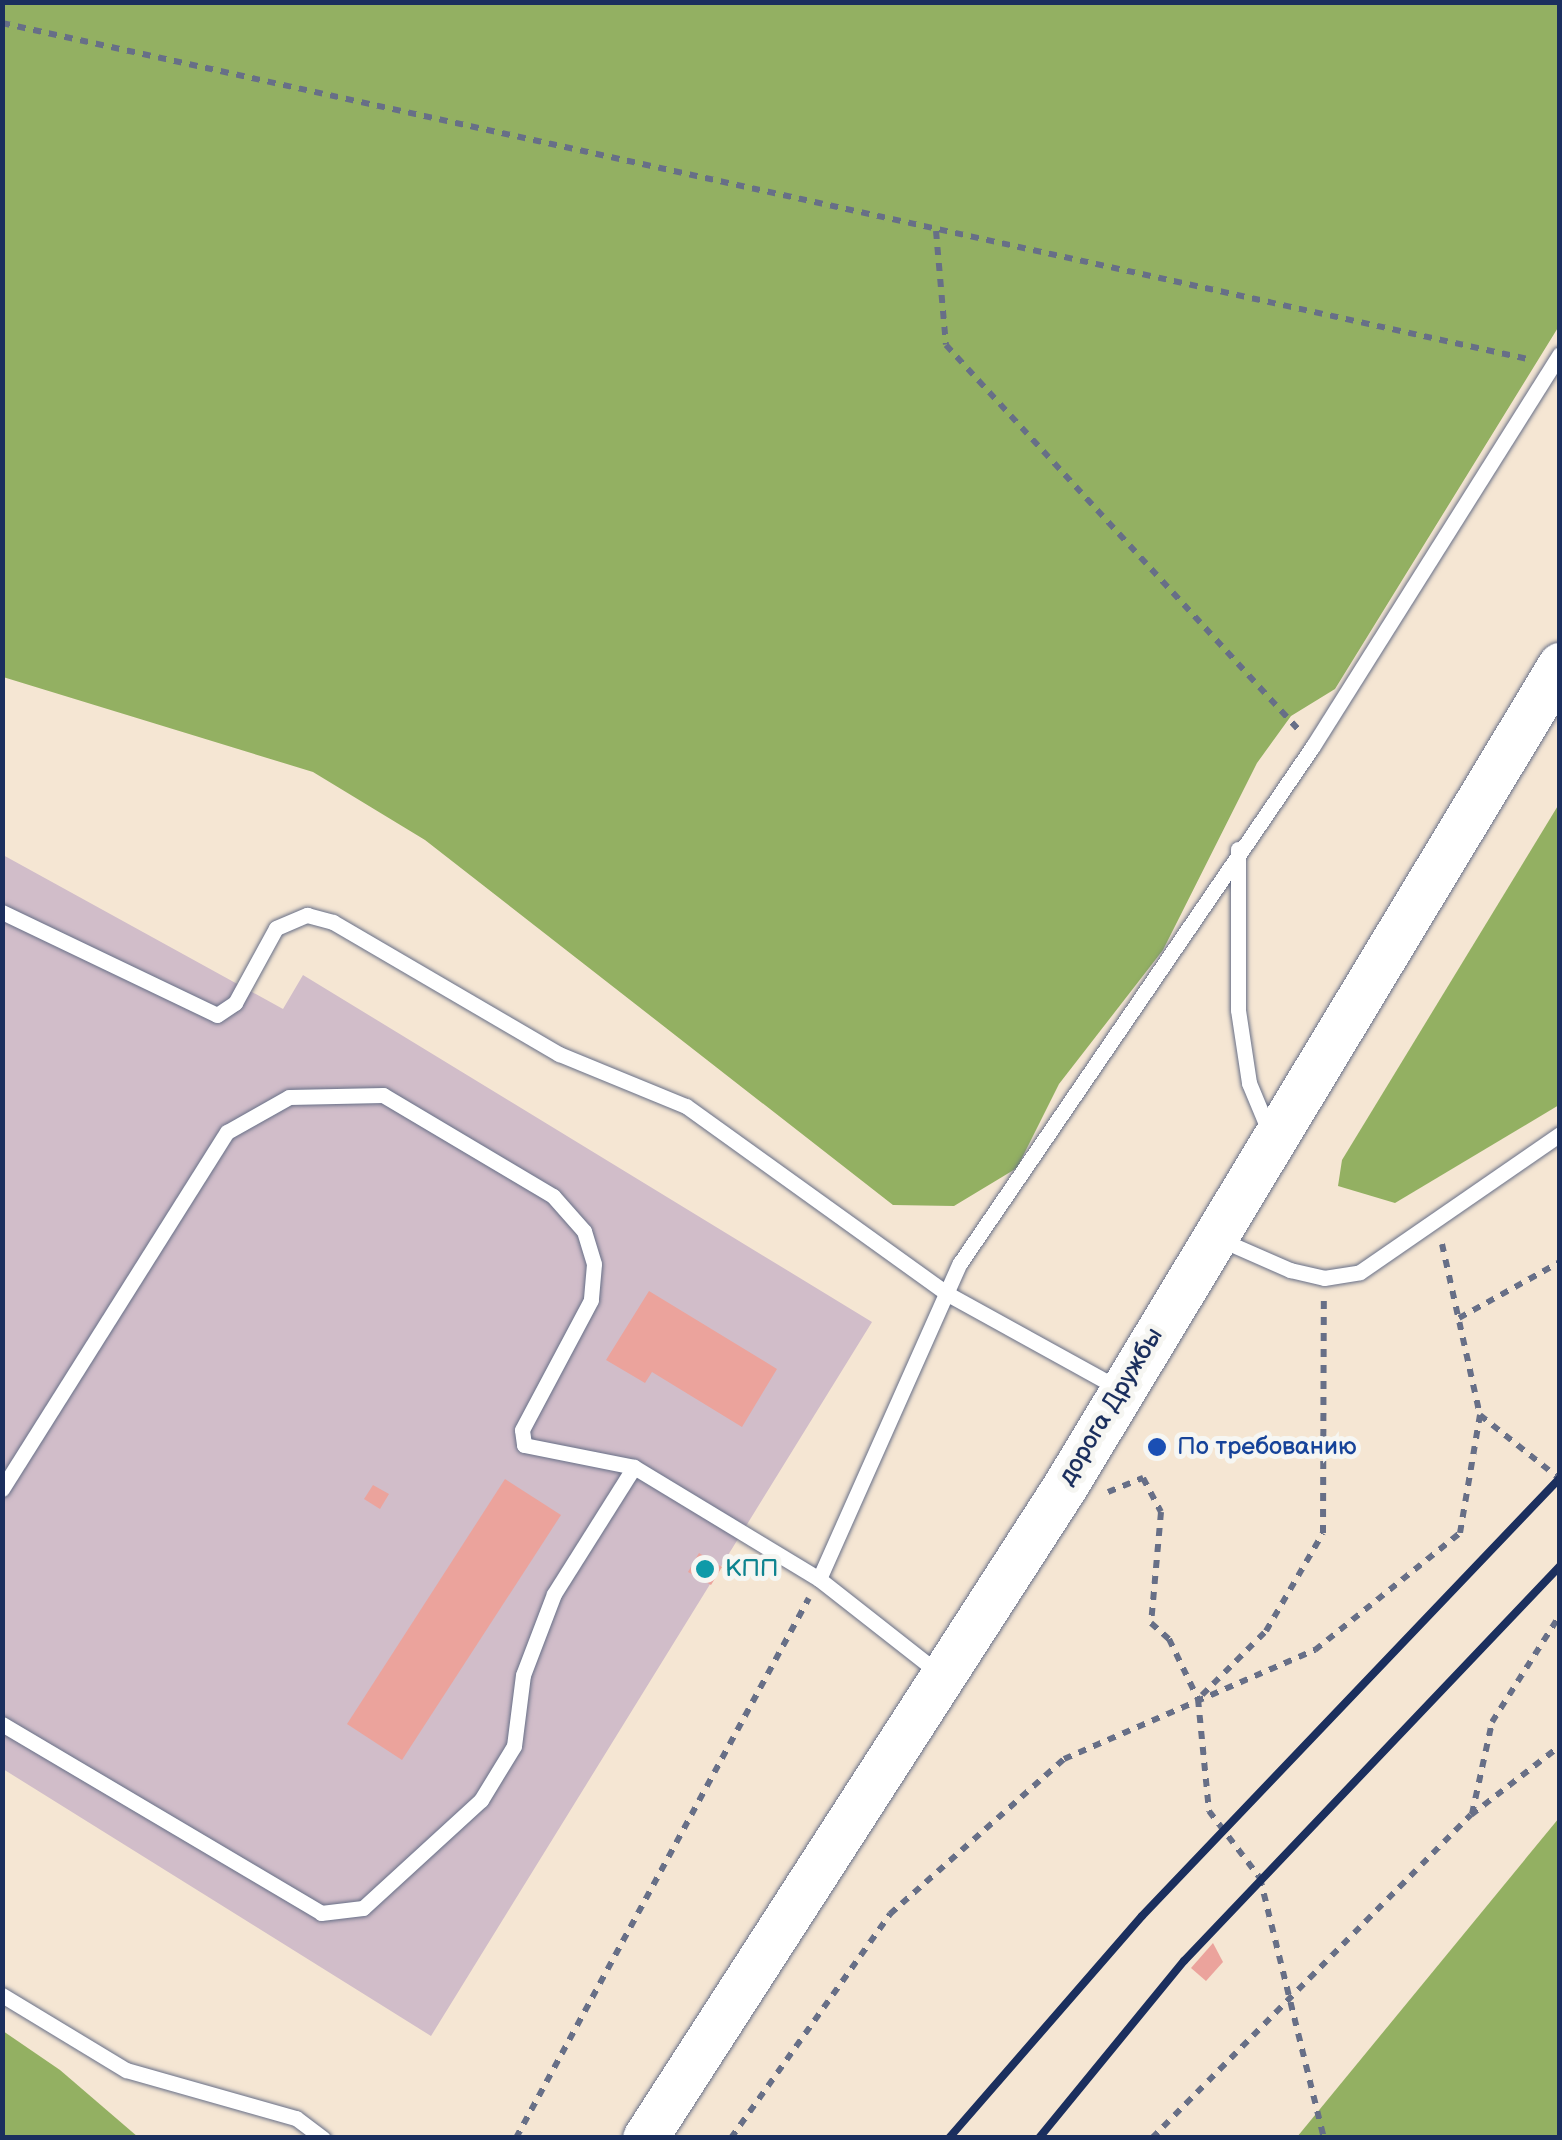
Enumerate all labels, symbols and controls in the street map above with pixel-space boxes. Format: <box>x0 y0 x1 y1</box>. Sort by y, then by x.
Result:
street label: дорога Дружбы <box>1052 1323 1170 1491</box>
place label: По требованию <box>1177 1432 1356 1462</box>
marker: По требованию <box>1146 1436 1168 1458</box>
place label: КПП <box>725 1554 779 1584</box>
marker: КПП <box>694 1558 716 1580</box>

